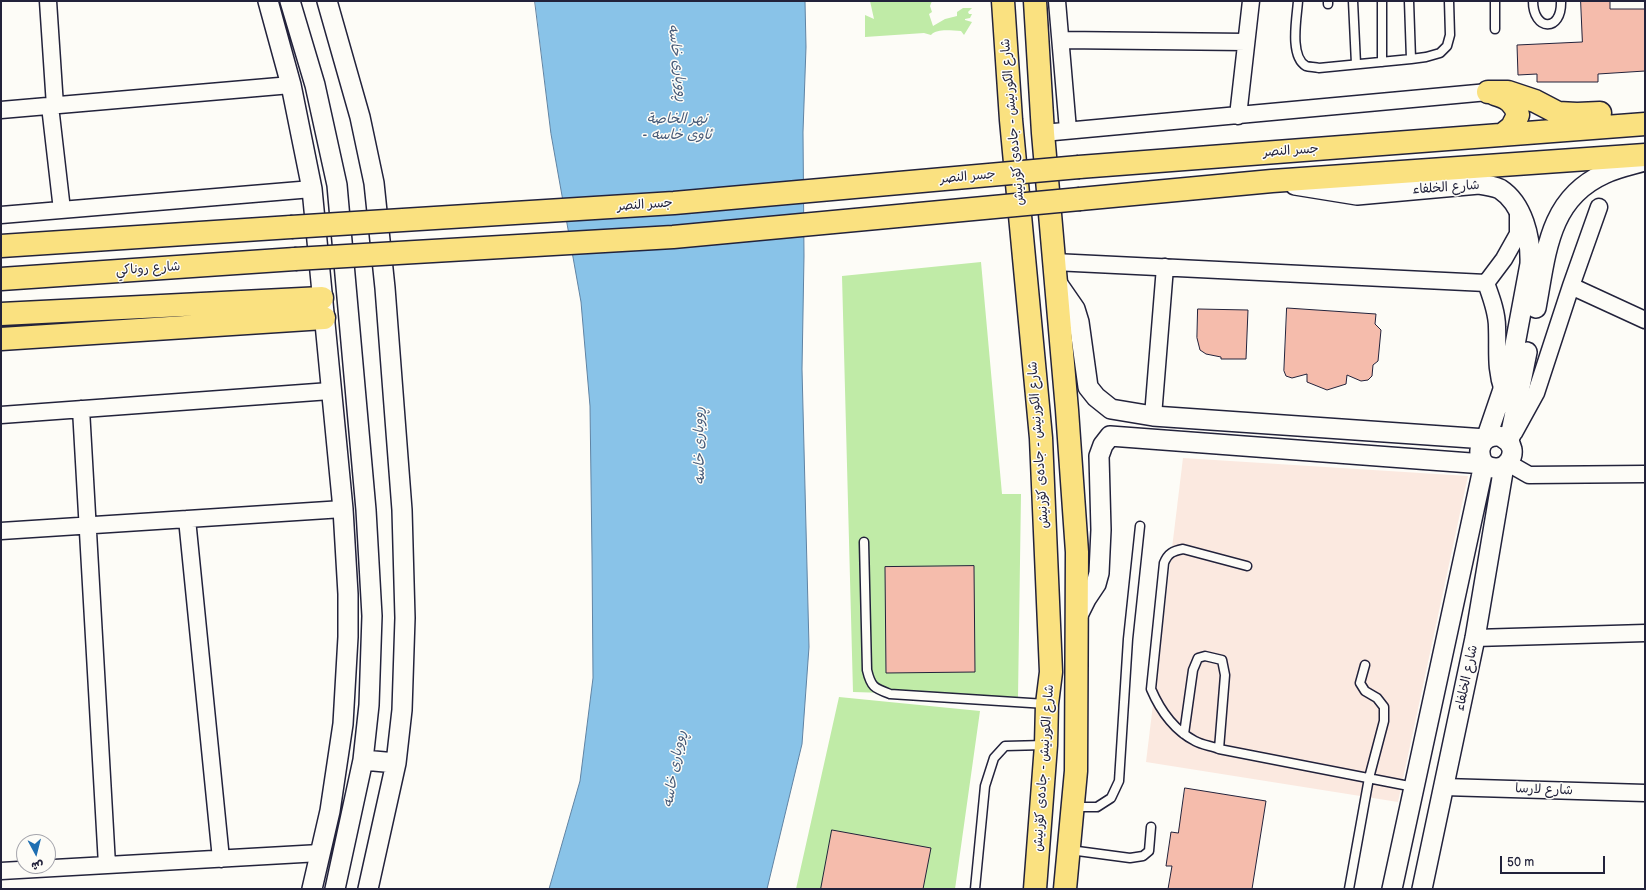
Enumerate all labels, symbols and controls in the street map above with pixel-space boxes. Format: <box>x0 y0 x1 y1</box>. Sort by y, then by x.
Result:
water label: ڕووباری خاسە <box>664 23 690 103</box>
street label: شارع الكورنيش - جادەی کۆرنیش <box>998 38 1028 206</box>
water label: نهر الخاصة - ئاوی خاسە <box>642 111 712 144</box>
street label: جسر النصر <box>1263 141 1319 161</box>
street label: جسر النصر <box>940 167 996 187</box>
street label: شارع الخلفاء <box>1412 178 1480 198</box>
street label: جسر النصر <box>617 195 673 215</box>
street label: شارع روناكي <box>115 259 181 279</box>
street label: شارع الكورنيش - جادەی کۆرنیش <box>1025 361 1053 529</box>
water label: ڕووباری خاسە <box>691 407 709 485</box>
street label: شارع الخلفاء <box>1452 644 1482 712</box>
street label: شارع الكورنيش - جادەی کۆرنیش <box>1030 684 1058 852</box>
water label: ڕووباری خاسە <box>660 729 690 809</box>
street label: شارع لارسا <box>1515 781 1573 799</box>
north arrow <box>16 834 56 874</box>
scale bar <box>1502 848 1607 874</box>
text: 50 m <box>1507 855 1534 870</box>
text: ش <box>31 858 44 873</box>

